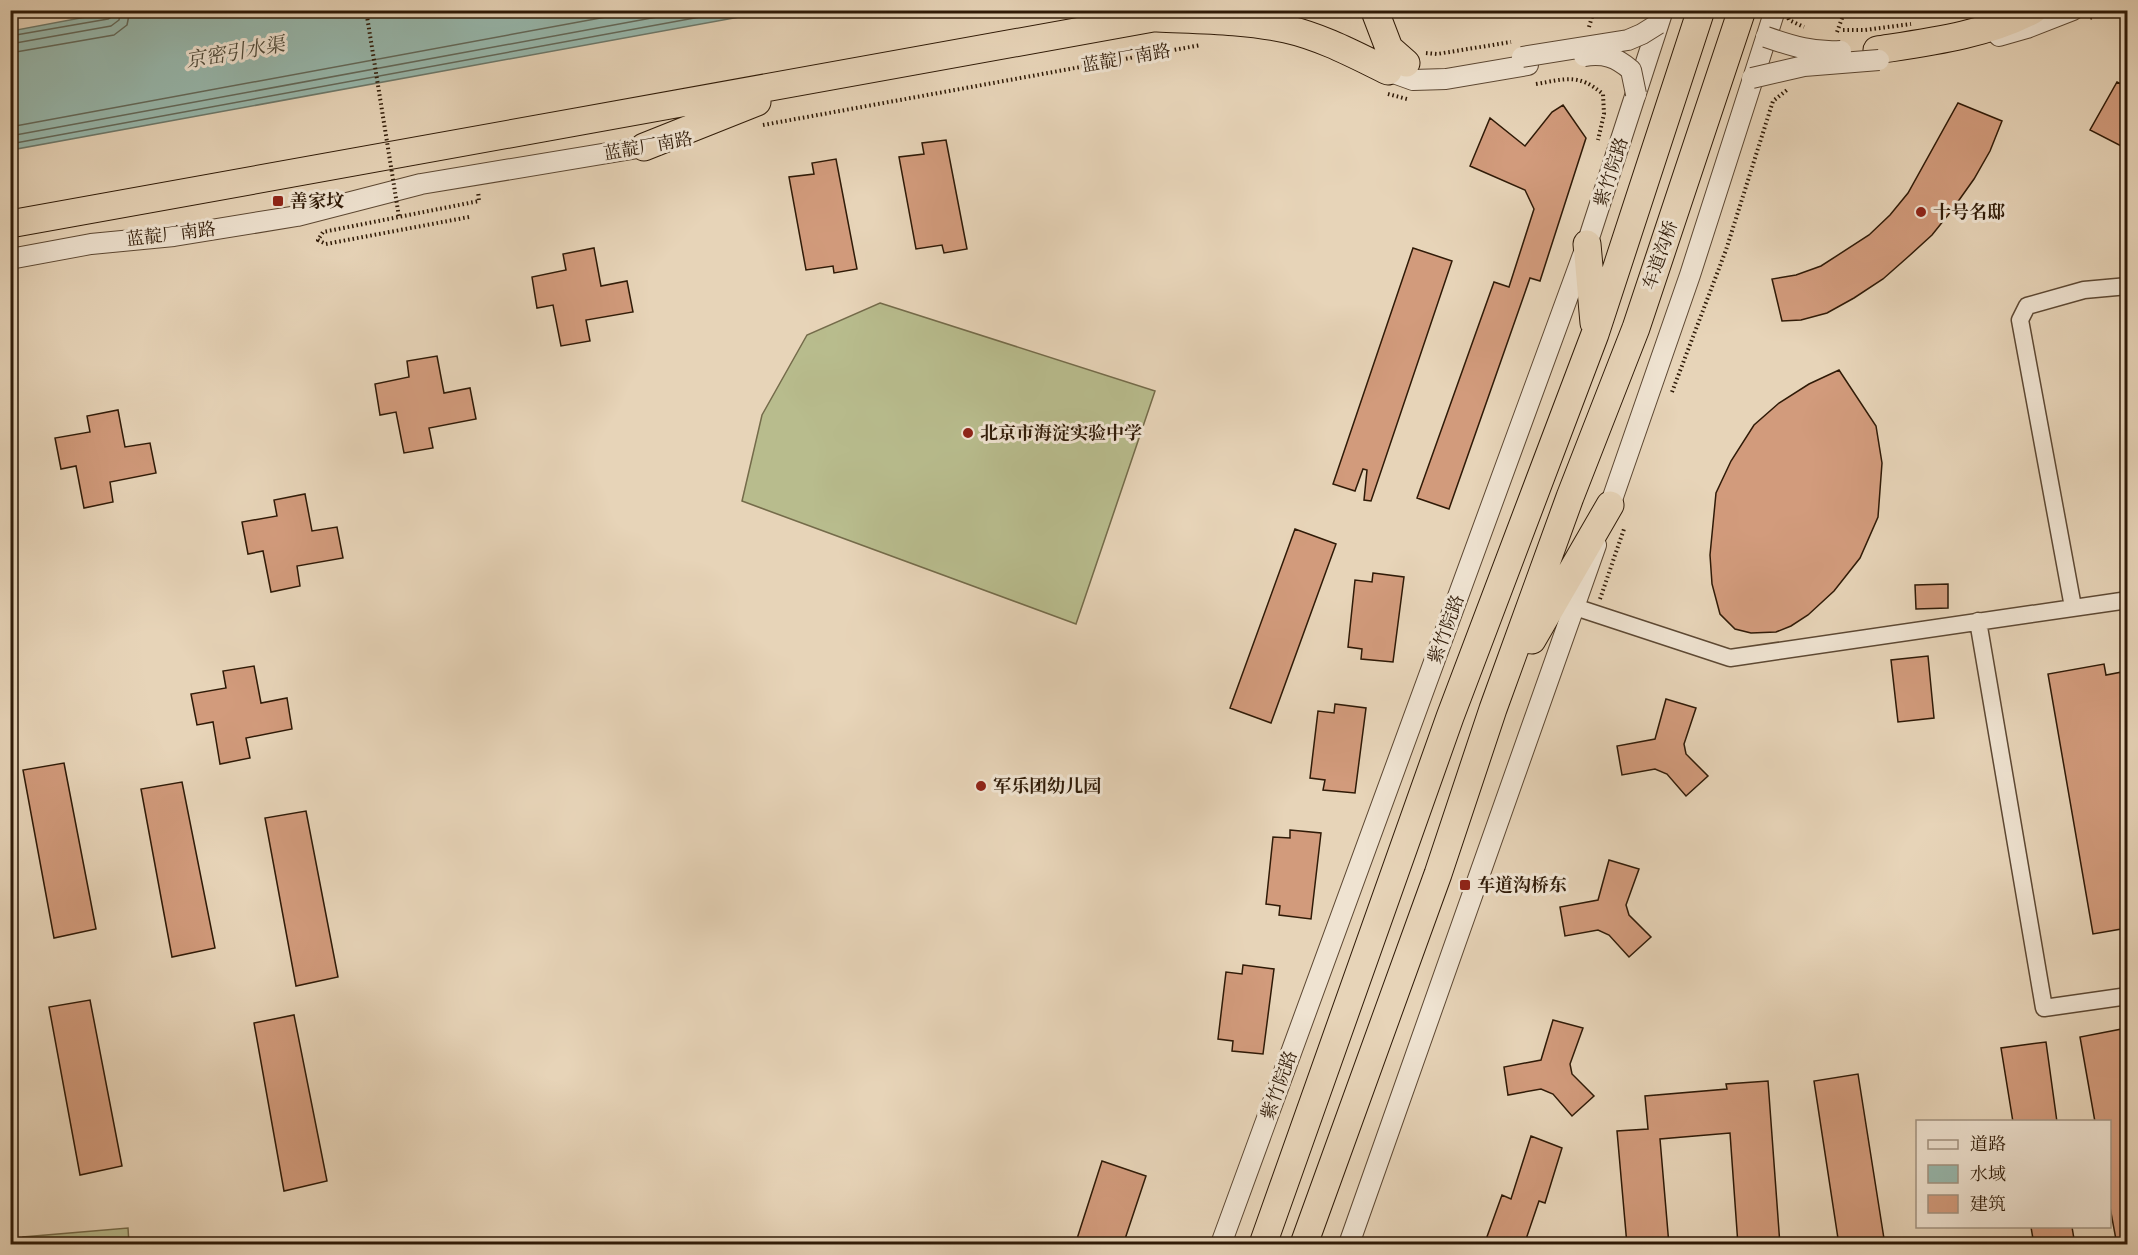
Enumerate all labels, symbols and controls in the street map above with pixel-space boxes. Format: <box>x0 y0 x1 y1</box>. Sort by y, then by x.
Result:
water label: 京密引水渠 <box>184 32 290 74</box>
street label: 蓝靛厂南路 <box>1080 40 1173 79</box>
street label: 蓝靛厂南路 <box>602 128 695 167</box>
street label: 紫竹院路 <box>1590 135 1634 210</box>
place label: 善家坟 <box>290 191 344 214</box>
marker: 善家坟 <box>271 194 285 208</box>
place label: 十号名邸 <box>1933 202 2005 225</box>
marker: 十号名邸 <box>1914 205 1928 219</box>
street label: 车道沟桥 <box>1639 218 1684 293</box>
street label: 蓝靛厂南路 <box>125 219 217 252</box>
place label: 北京市海淀实验中学 <box>980 423 1142 446</box>
marker: 北京市海淀实验中学 <box>961 426 975 440</box>
street label: 紫竹院路 <box>1424 592 1471 667</box>
place label: 军乐团幼儿园 <box>993 776 1101 799</box>
marker: 军乐团幼儿园 <box>974 779 988 793</box>
place label: 车道沟桥东 <box>1477 875 1567 898</box>
marker: 车道沟桥东 <box>1458 878 1472 892</box>
street label: 紫竹院路 <box>1257 1048 1304 1123</box>
legend <box>1916 1120 2111 1228</box>
text: 道路 <box>1970 1134 2006 1157</box>
text: 水域 <box>1970 1164 2006 1187</box>
text: 建筑 <box>1970 1194 2006 1217</box>

